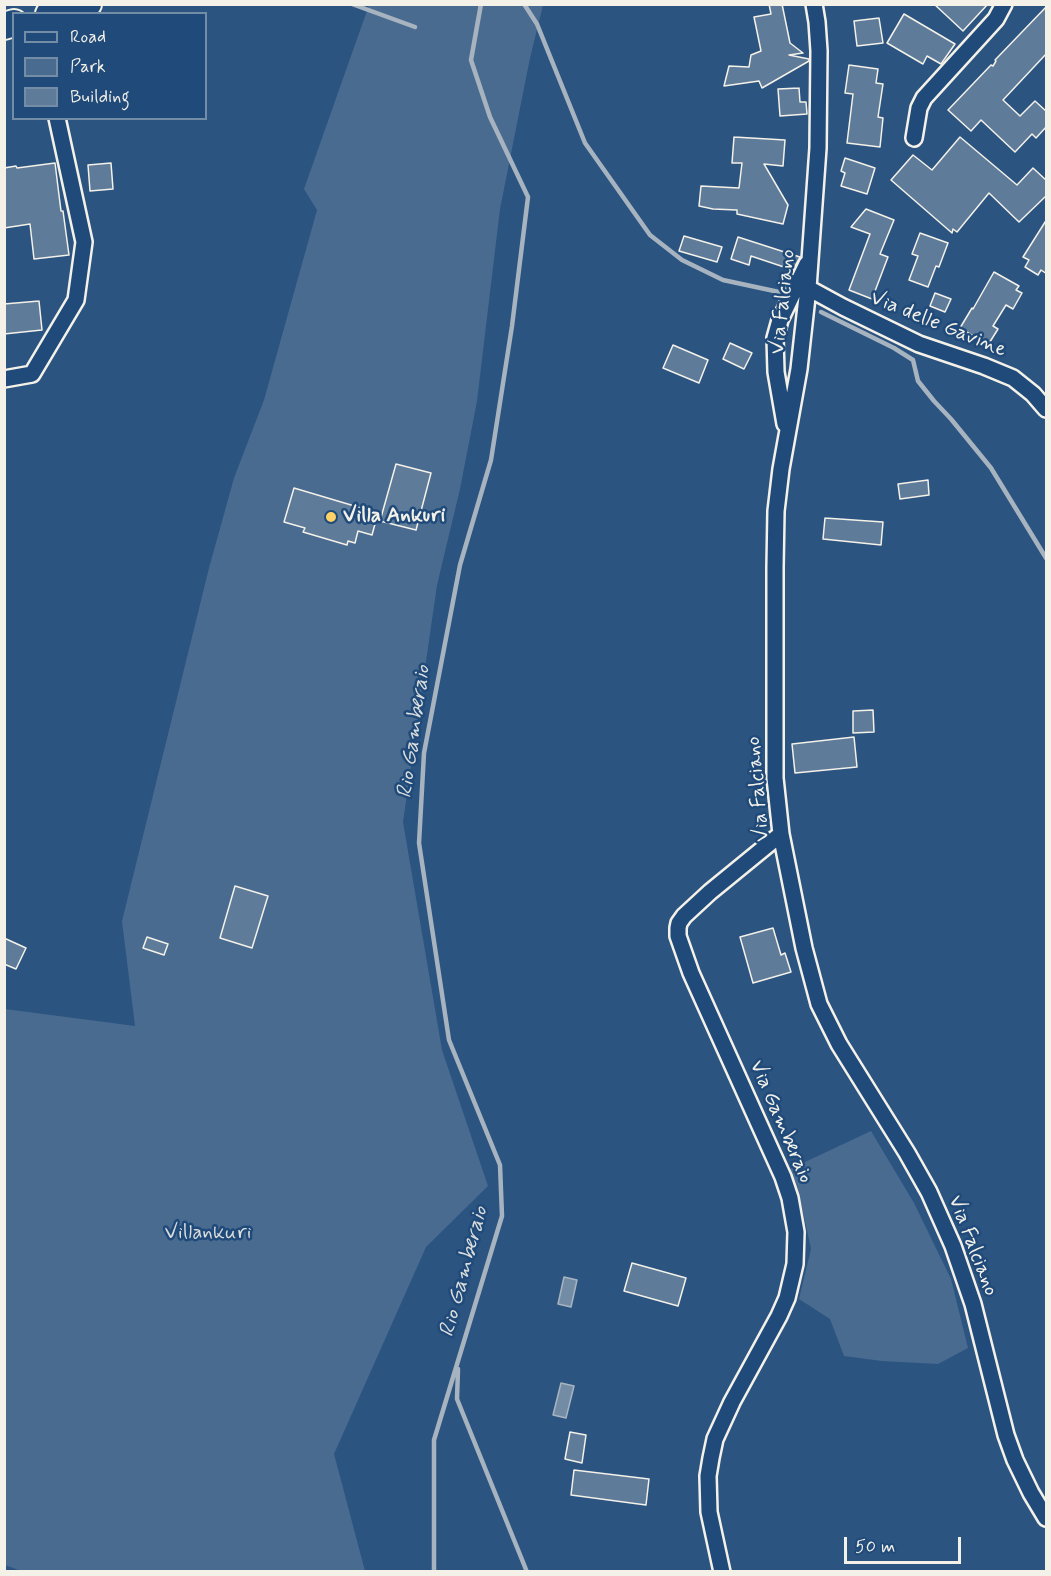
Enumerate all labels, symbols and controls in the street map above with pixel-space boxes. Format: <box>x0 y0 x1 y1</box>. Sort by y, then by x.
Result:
legend <box>12 12 207 120</box>
text: Road <box>70 25 106 49</box>
text: Park <box>70 55 106 79</box>
text: Building <box>70 85 130 109</box>
street label: Via Falciano <box>766 248 802 356</box>
street label: Via delle Gavine <box>866 286 1010 364</box>
place label: Villa Ankuri <box>343 504 445 530</box>
marker: Villa Ankuri <box>324 510 338 524</box>
water label: Rio Gamberaio <box>393 664 437 800</box>
street label: Via Falciano <box>742 735 776 843</box>
street label: Via Gamberaio <box>743 1057 817 1187</box>
street label: Via Falciano <box>941 1192 1003 1300</box>
water label: Rio Gamberaio <box>435 1204 495 1340</box>
park label: Villankuri <box>165 1221 251 1247</box>
scale bar <box>847 1525 964 1563</box>
text: 50 m <box>855 1535 895 1559</box>

